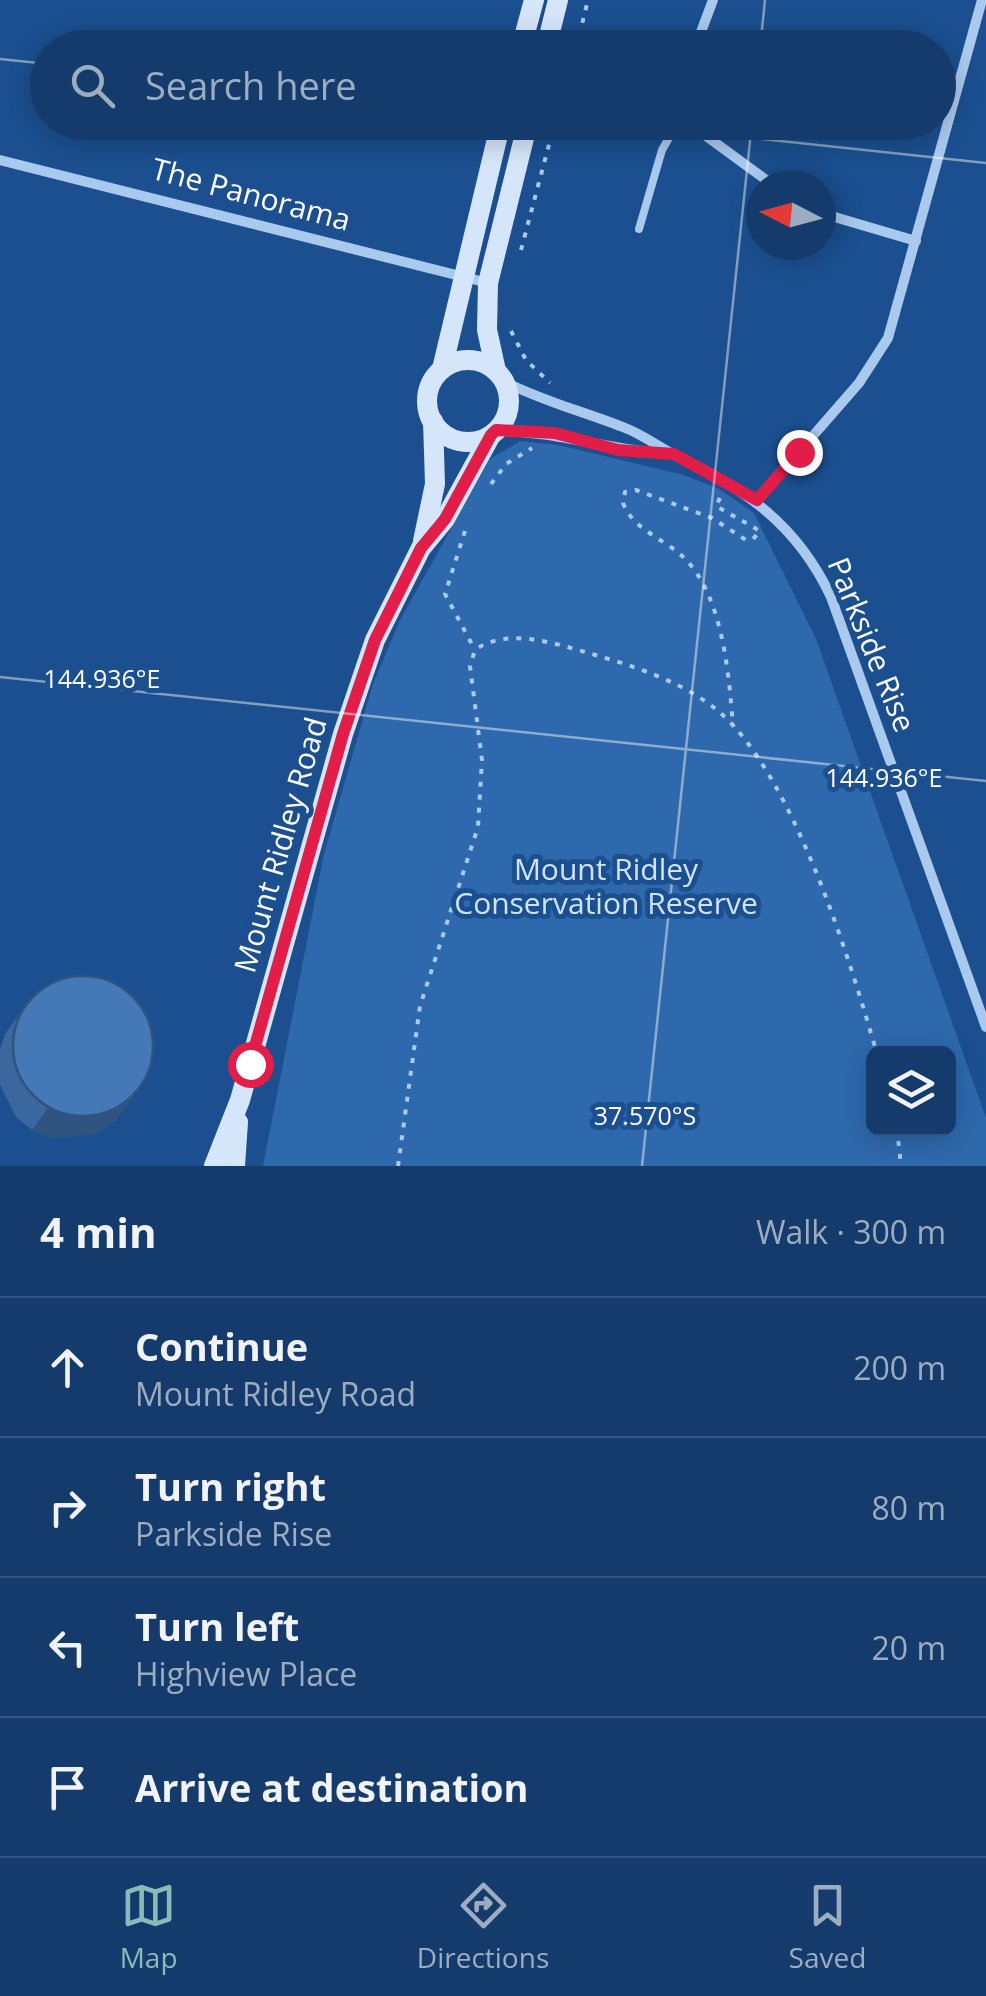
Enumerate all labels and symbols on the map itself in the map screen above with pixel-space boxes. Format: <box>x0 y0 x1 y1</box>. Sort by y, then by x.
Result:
street label: The Panorama <box>148 147 355 240</box>
north arrow <box>746 170 836 260</box>
route end <box>777 430 823 476</box>
street label: Parkside Rise <box>819 551 926 738</box>
text: 144.936°E <box>44 661 160 695</box>
street label: Mount Ridley Road <box>224 712 336 977</box>
text: 144.936°E <box>826 760 942 794</box>
park label: Mount Ridley Conservation Reserve <box>454 848 758 923</box>
route start <box>228 1042 274 1088</box>
text: 37.570°S <box>594 1098 696 1132</box>

